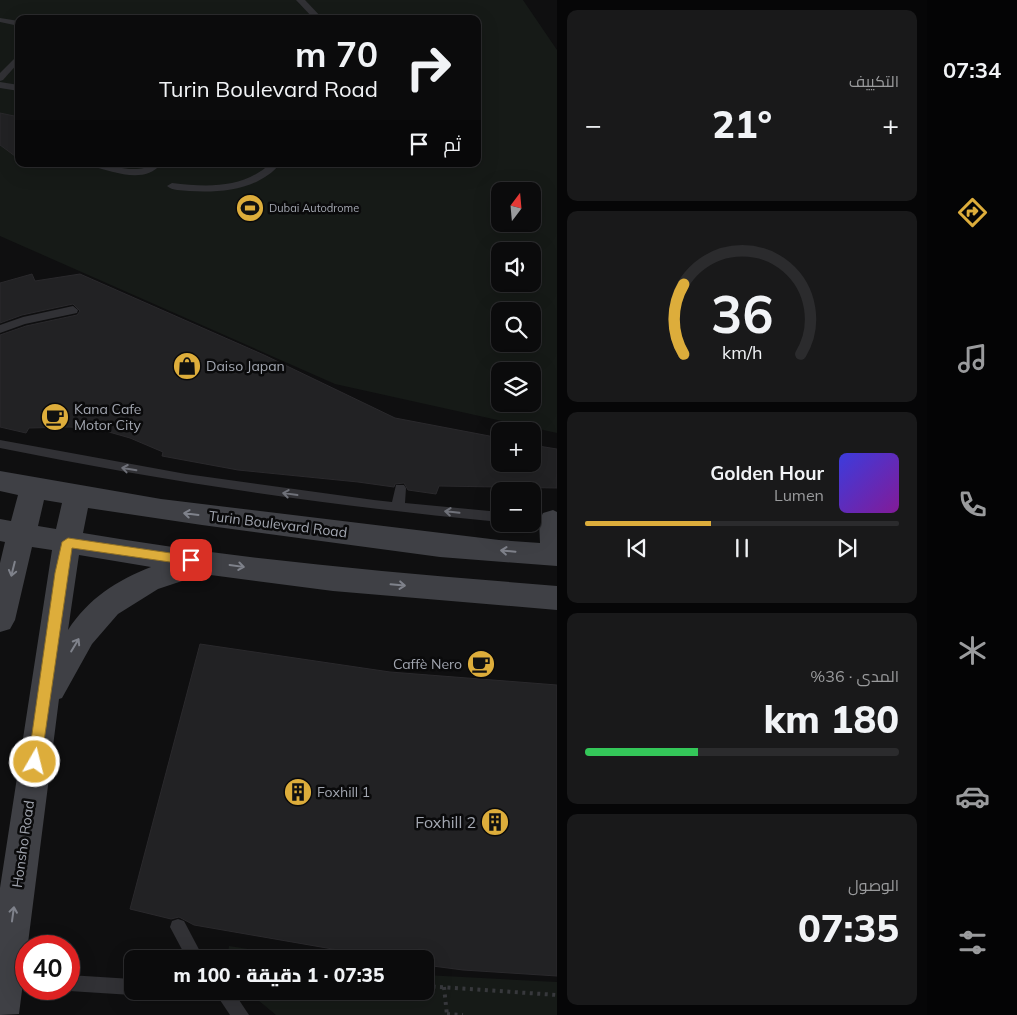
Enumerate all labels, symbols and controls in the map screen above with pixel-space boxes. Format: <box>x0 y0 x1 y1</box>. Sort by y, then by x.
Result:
text: 70 m <box>295 32 378 76</box>
icon: right <box>396 35 461 100</box>
text: 07:34 <box>943 56 1001 84</box>
text: التكييف <box>849 71 899 91</box>
text: Turin Boulevard Road <box>159 75 378 103</box>
text: 21° <box>712 100 772 148</box>
text: − <box>585 107 602 142</box>
text: + <box>882 107 899 142</box>
icon: arrive <box>405 130 433 158</box>
text: ثم <box>443 132 461 156</box>
north arrow <box>491 182 541 232</box>
map controls <box>491 182 541 532</box>
sports icon: Dubai Autodrome <box>235 193 265 223</box>
icon: directions <box>955 195 990 230</box>
place label: Dubai Autodrome <box>269 201 359 215</box>
button: sound <box>491 242 541 292</box>
text: 36 <box>711 281 773 346</box>
button: search <box>491 302 541 352</box>
text: km/h <box>722 341 762 363</box>
icon: music <box>955 341 990 376</box>
shop icon: Daiso Japan <box>172 351 202 381</box>
place label: Daiso Japan <box>206 357 285 375</box>
button: layers <box>491 362 541 412</box>
place label: Kana Cafe Motor City <box>74 400 141 434</box>
cafe icon: Kana Cafe Motor City <box>40 402 70 432</box>
button: + <box>491 422 541 472</box>
text: Golden Hour <box>710 461 824 485</box>
one-way arrow <box>122 464 138 474</box>
button: − <box>491 482 541 532</box>
text: Lumen <box>774 485 824 505</box>
icon: phone <box>955 487 990 522</box>
one-way arrow <box>282 489 298 499</box>
street label: Turin Boulevard Road <box>208 507 348 541</box>
one-way arrow <box>183 508 199 518</box>
one-way arrow <box>444 508 460 517</box>
icon: previous <box>623 534 651 562</box>
icon: pause <box>728 534 756 562</box>
icon: next <box>833 534 861 562</box>
pin <box>170 539 212 581</box>
icon: arrive <box>177 546 205 574</box>
one-way arrow <box>501 546 517 556</box>
one-way arrow <box>7 561 17 577</box>
one-way arrow <box>229 562 245 572</box>
one-way arrow <box>390 580 406 590</box>
icon: climate <box>955 633 990 668</box>
one-way arrow <box>71 639 81 653</box>
cafe icon: Caffè Nero <box>466 649 496 679</box>
place label: Caffè Nero <box>393 655 462 673</box>
text: المدى · 36% <box>810 666 899 686</box>
text: 180 km <box>763 695 899 743</box>
position arrow <box>8 735 60 787</box>
building icon: Foxhill 1 <box>283 777 313 807</box>
icon: car <box>955 779 990 814</box>
place label: Foxhill 1 <box>317 783 370 801</box>
street label: Honsho Road <box>8 799 38 889</box>
building icon: Foxhill 2 <box>480 807 510 837</box>
place label: Foxhill 2 <box>415 812 476 832</box>
text: الوصول <box>848 875 899 895</box>
text: 07:35 <box>798 904 899 952</box>
one-way arrow <box>8 906 18 922</box>
icon: filters <box>955 925 990 960</box>
speed limit sign: 40 <box>15 935 80 1000</box>
text: 07:35 · 1 دقيقة · 100 m <box>174 963 384 987</box>

